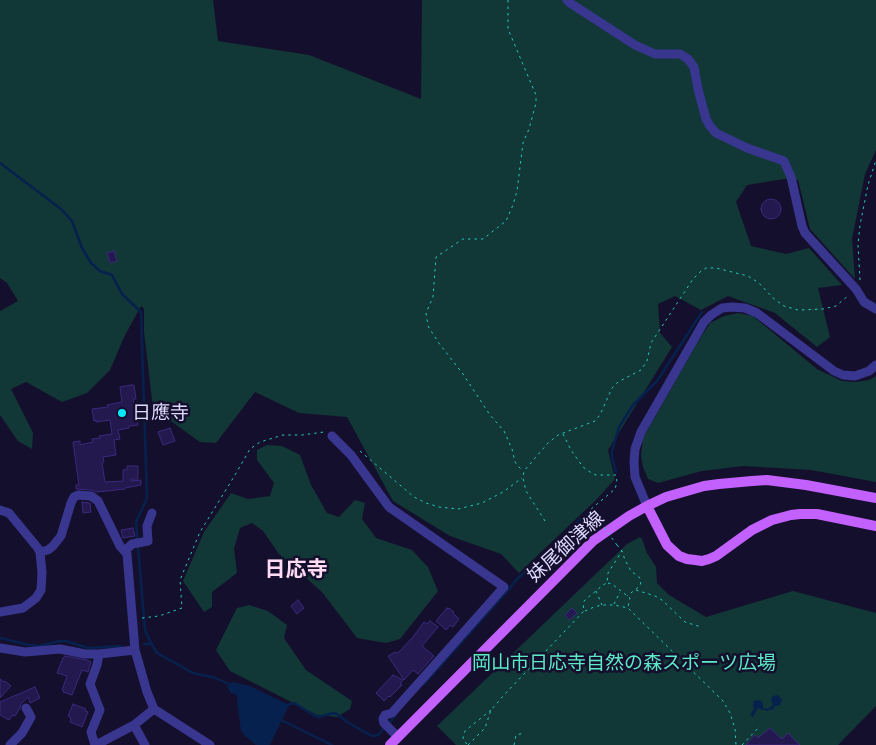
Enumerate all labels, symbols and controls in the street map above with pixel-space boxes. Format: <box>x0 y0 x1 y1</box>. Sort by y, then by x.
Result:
place label: 日應寺 <box>132 402 189 424</box>
marker: 日應寺 <box>116 407 128 419</box>
street label: 妹尾御津線 <box>523 507 609 587</box>
district label: 日応寺 <box>265 557 327 583</box>
park label: 岡山市日応寺自然の森スポーツ広場 <box>472 652 776 674</box>

